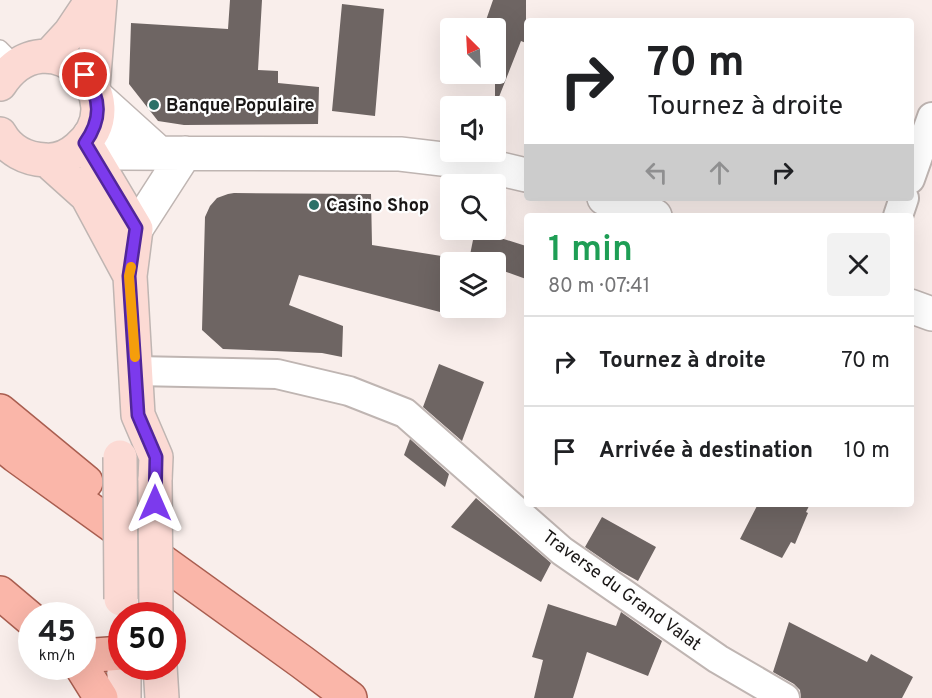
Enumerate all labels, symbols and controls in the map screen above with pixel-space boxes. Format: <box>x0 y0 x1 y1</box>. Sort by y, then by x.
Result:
north arrow <box>440 18 506 84</box>
map controls <box>440 18 506 318</box>
text: 70 m <box>647 38 745 91</box>
icon: right <box>548 42 626 120</box>
pin <box>59 49 110 100</box>
icon: arrive <box>68 58 101 91</box>
text: Tournez à droite <box>647 90 843 124</box>
place label: Banque Populaire <box>166 95 315 118</box>
button: sound <box>440 96 506 162</box>
marker: Banque Populaire <box>147 98 161 112</box>
icon: left <box>640 156 673 189</box>
icon: ahead <box>703 156 736 189</box>
icon: right <box>766 156 799 189</box>
button: search <box>440 174 506 240</box>
place label: Casino Shop <box>326 195 429 218</box>
marker: Casino Shop <box>307 198 321 212</box>
text: 1 min <box>548 228 633 274</box>
button: close <box>827 233 890 296</box>
button: layers <box>440 252 506 318</box>
text: 80 m · 07:41 <box>548 274 650 300</box>
icon: right <box>548 345 581 378</box>
text: Tournez à droite <box>599 348 766 375</box>
text: 70 m <box>841 348 890 375</box>
icon: arrive <box>548 435 581 468</box>
text: Arrivée à destination <box>599 438 813 465</box>
text: 10 m <box>844 438 890 465</box>
position arrow <box>123 471 187 535</box>
street label: Traverse du Grand Valat <box>537 526 705 657</box>
speed limit sign: 50 <box>108 602 186 680</box>
text: 45 <box>38 615 76 652</box>
text: km/h <box>39 647 75 666</box>

